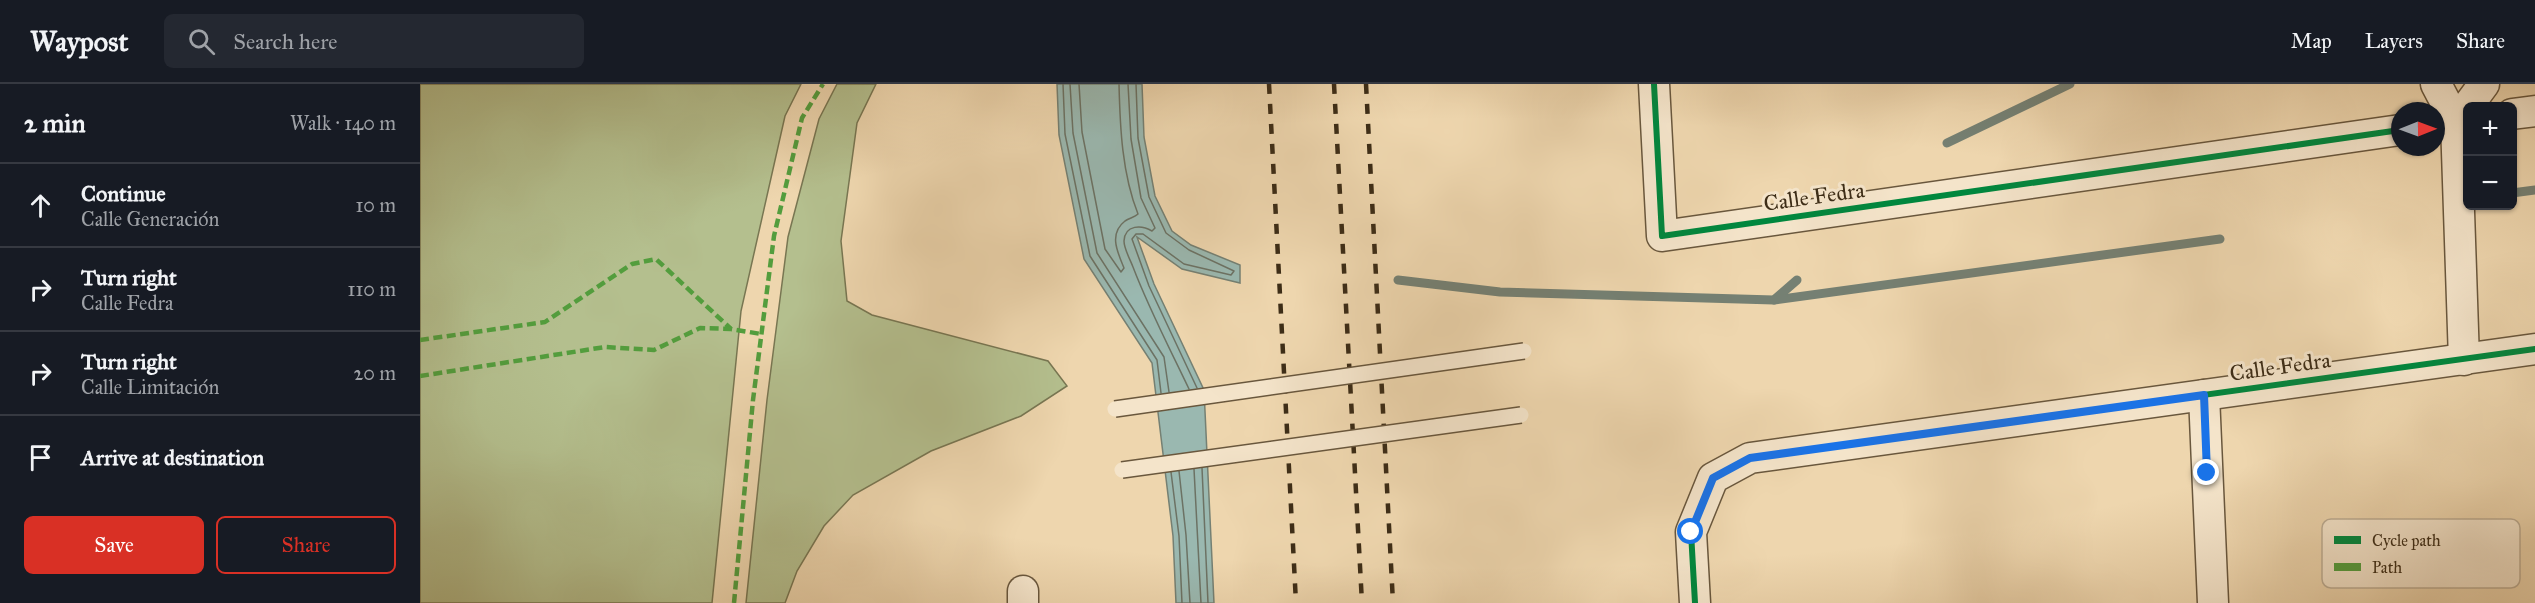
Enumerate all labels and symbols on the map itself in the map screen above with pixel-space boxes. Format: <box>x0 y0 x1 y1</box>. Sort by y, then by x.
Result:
north arrow <box>2391 102 2445 156</box>
street label: Calle Fedra <box>1762 176 1867 217</box>
street label: Calle Fedra <box>2228 346 2333 387</box>
route end <box>2193 459 2219 485</box>
route start <box>1677 518 1703 544</box>
legend <box>2322 519 2520 588</box>
text: Cycle path <box>2372 531 2441 550</box>
text: Path <box>2372 558 2402 577</box>

